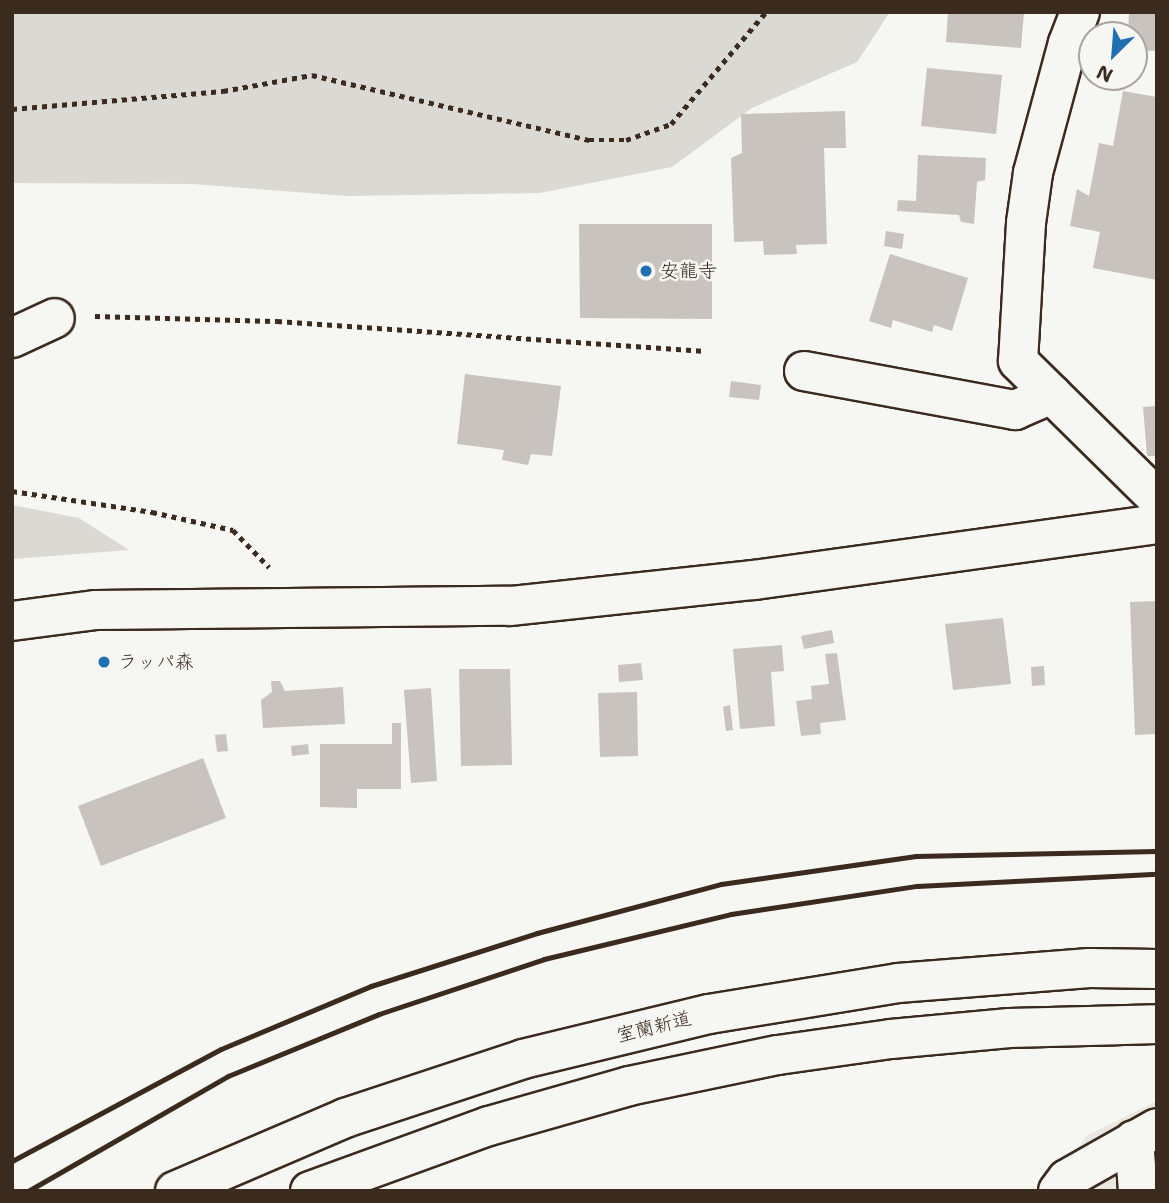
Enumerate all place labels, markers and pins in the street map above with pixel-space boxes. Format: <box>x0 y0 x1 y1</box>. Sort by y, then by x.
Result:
place label: 安龍寺 <box>660 260 717 282</box>
marker: 安龍寺 <box>638 263 654 279</box>
place label: ラッパ森 <box>118 651 194 673</box>
marker: ラッパ森 <box>96 654 112 670</box>

